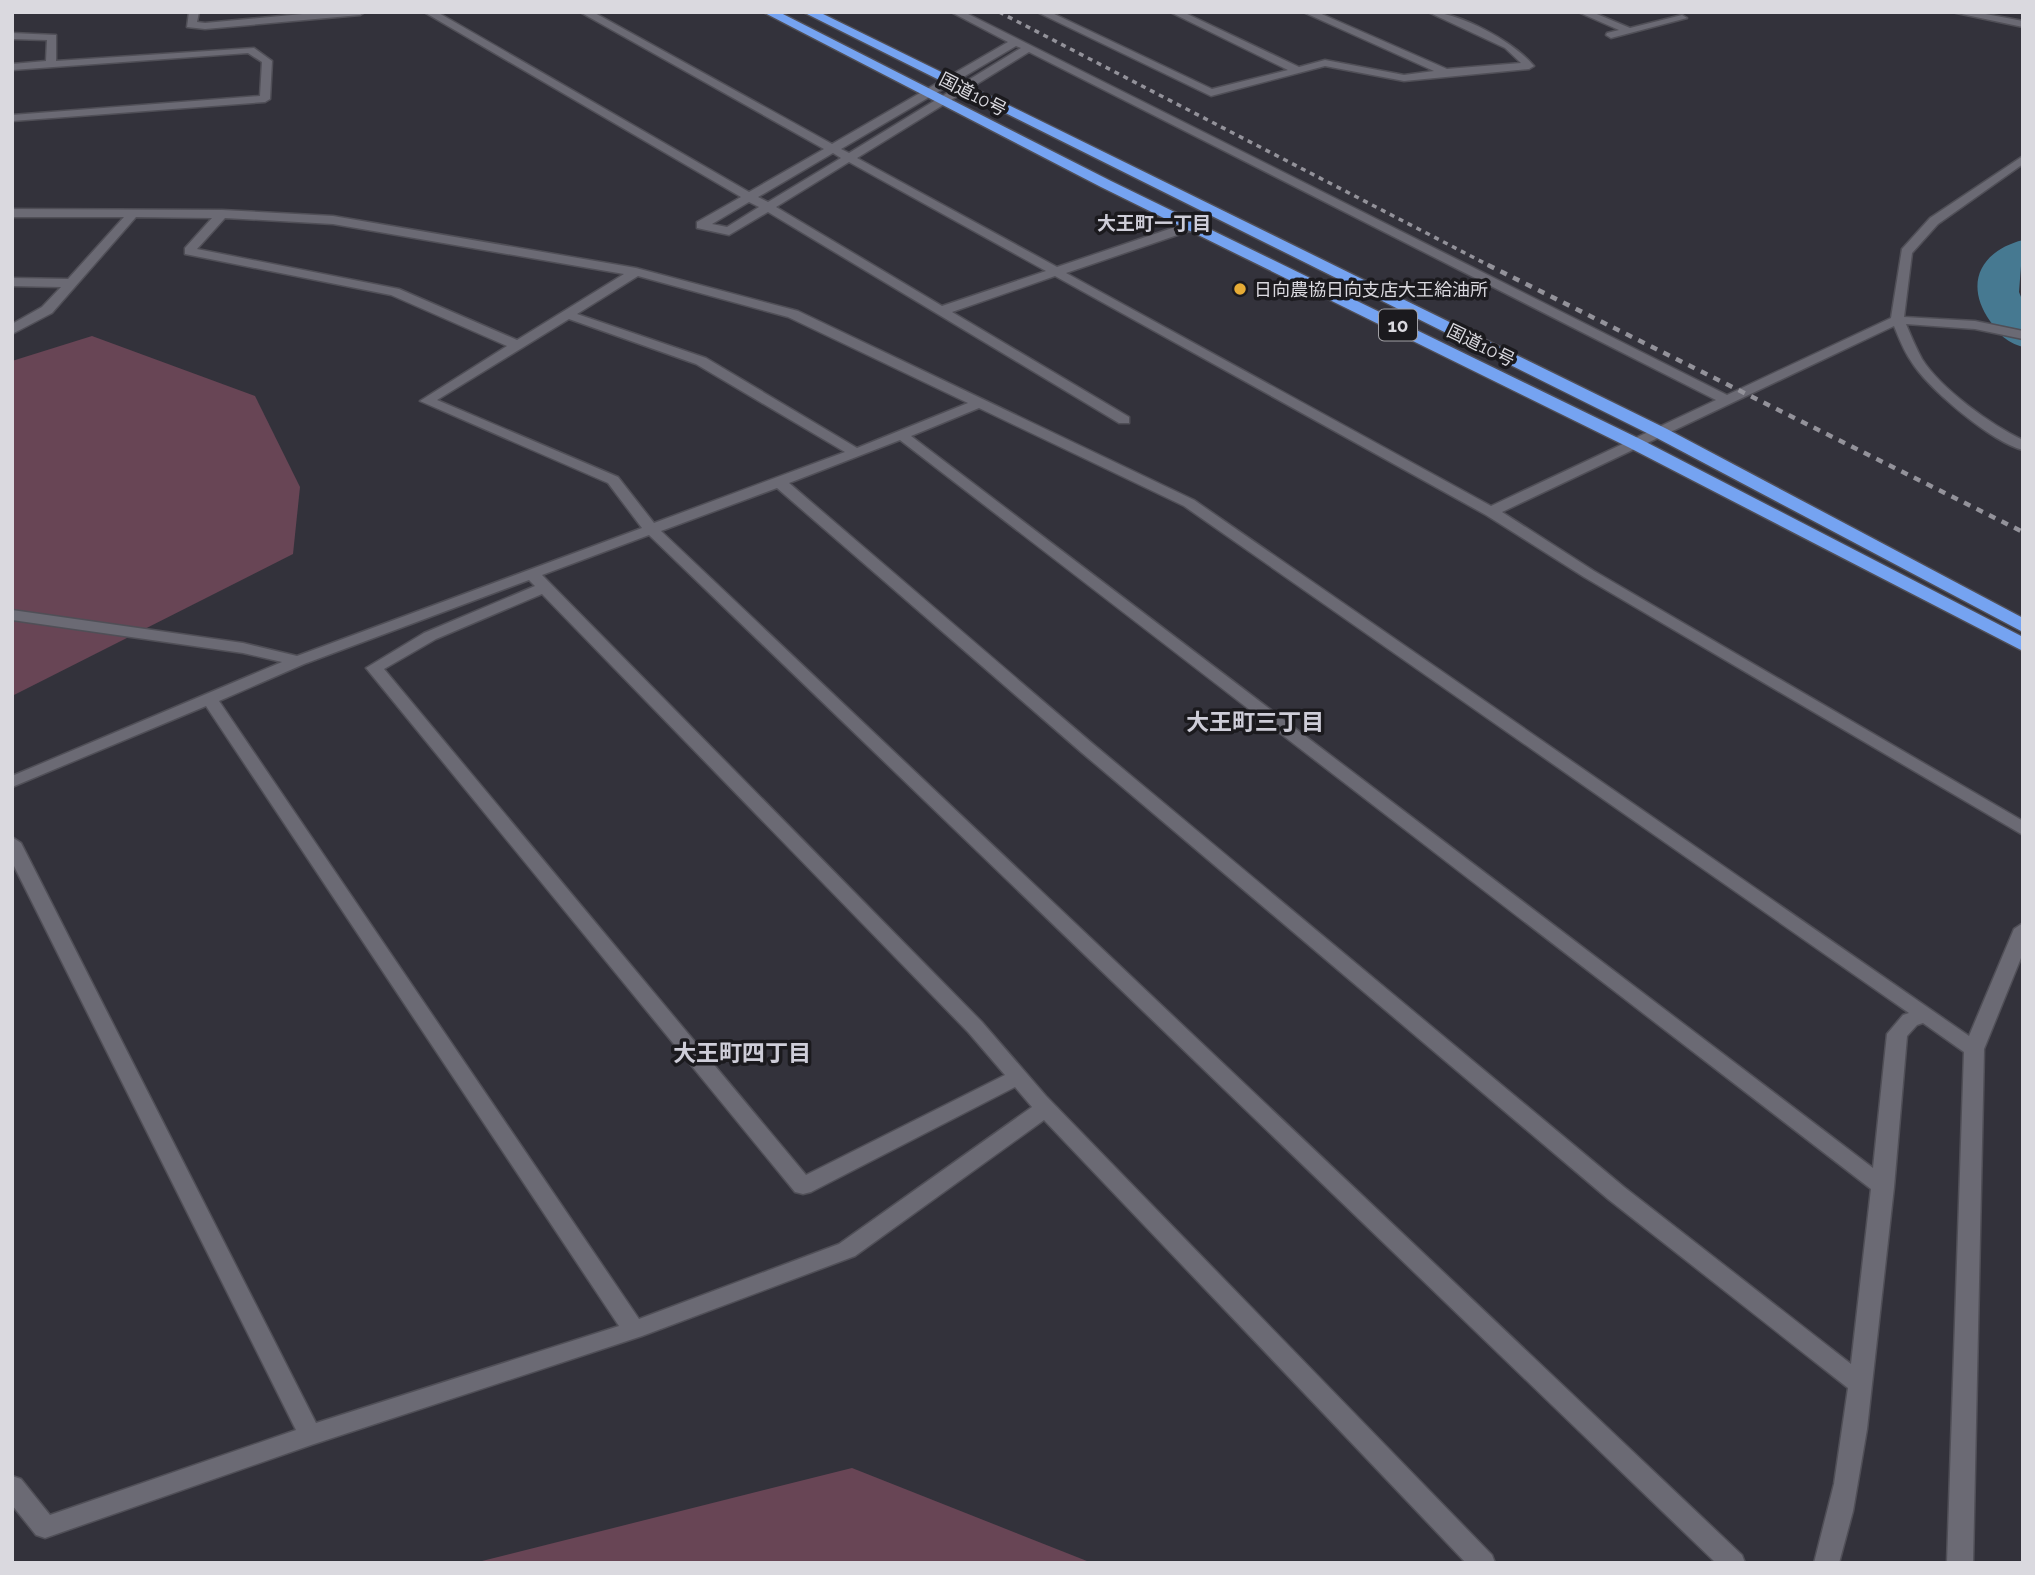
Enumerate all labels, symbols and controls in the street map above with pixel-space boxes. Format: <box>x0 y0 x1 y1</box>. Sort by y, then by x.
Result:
street label: 国道10号 <box>936 68 1010 120</box>
district label: 大王町一丁目 <box>1097 212 1211 234</box>
place label: 日向農協日向支店大王給油所 <box>1254 279 1488 300</box>
marker: 日向農協日向支店大王給油所 <box>1232 281 1248 297</box>
road number: 10 <box>1379 310 1417 340</box>
street label: 国道10号 <box>1444 320 1518 370</box>
district label: 大王町三丁目 <box>1186 708 1324 735</box>
district label: 大王町四丁目 <box>673 1039 811 1066</box>

